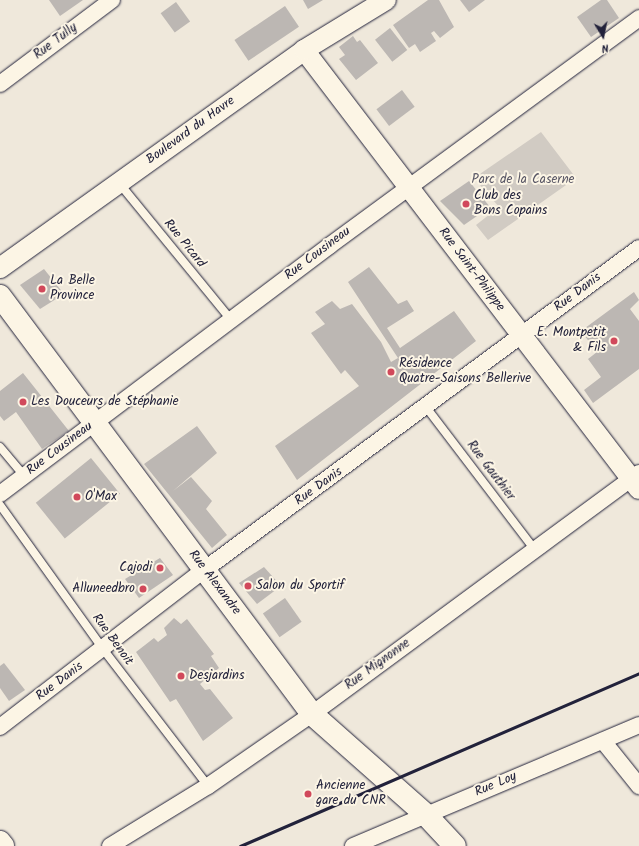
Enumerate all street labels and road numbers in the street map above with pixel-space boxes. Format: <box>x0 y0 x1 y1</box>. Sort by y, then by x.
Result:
street label: Rue Tully <box>31 21 81 63</box>
street label: Boulevard du Havre <box>144 94 238 168</box>
street label: Rue Picard <box>160 217 208 271</box>
street label: Rue Cousineau <box>282 224 354 284</box>
street label: Rue Saint-Philippe <box>434 225 508 315</box>
street label: Rue Danis <box>551 270 605 316</box>
street label: Rue Cousineau <box>24 419 96 479</box>
street label: Rue Gauthier <box>463 438 517 504</box>
street label: Rue Danis <box>292 465 346 509</box>
street label: Rue Alexandre <box>185 548 243 618</box>
street label: Rue Benoit <box>88 611 136 669</box>
street label: Rue Mignonne <box>342 636 414 694</box>
street label: Rue Danis <box>33 659 87 705</box>
street label: Rue Loy <box>473 769 519 801</box>

